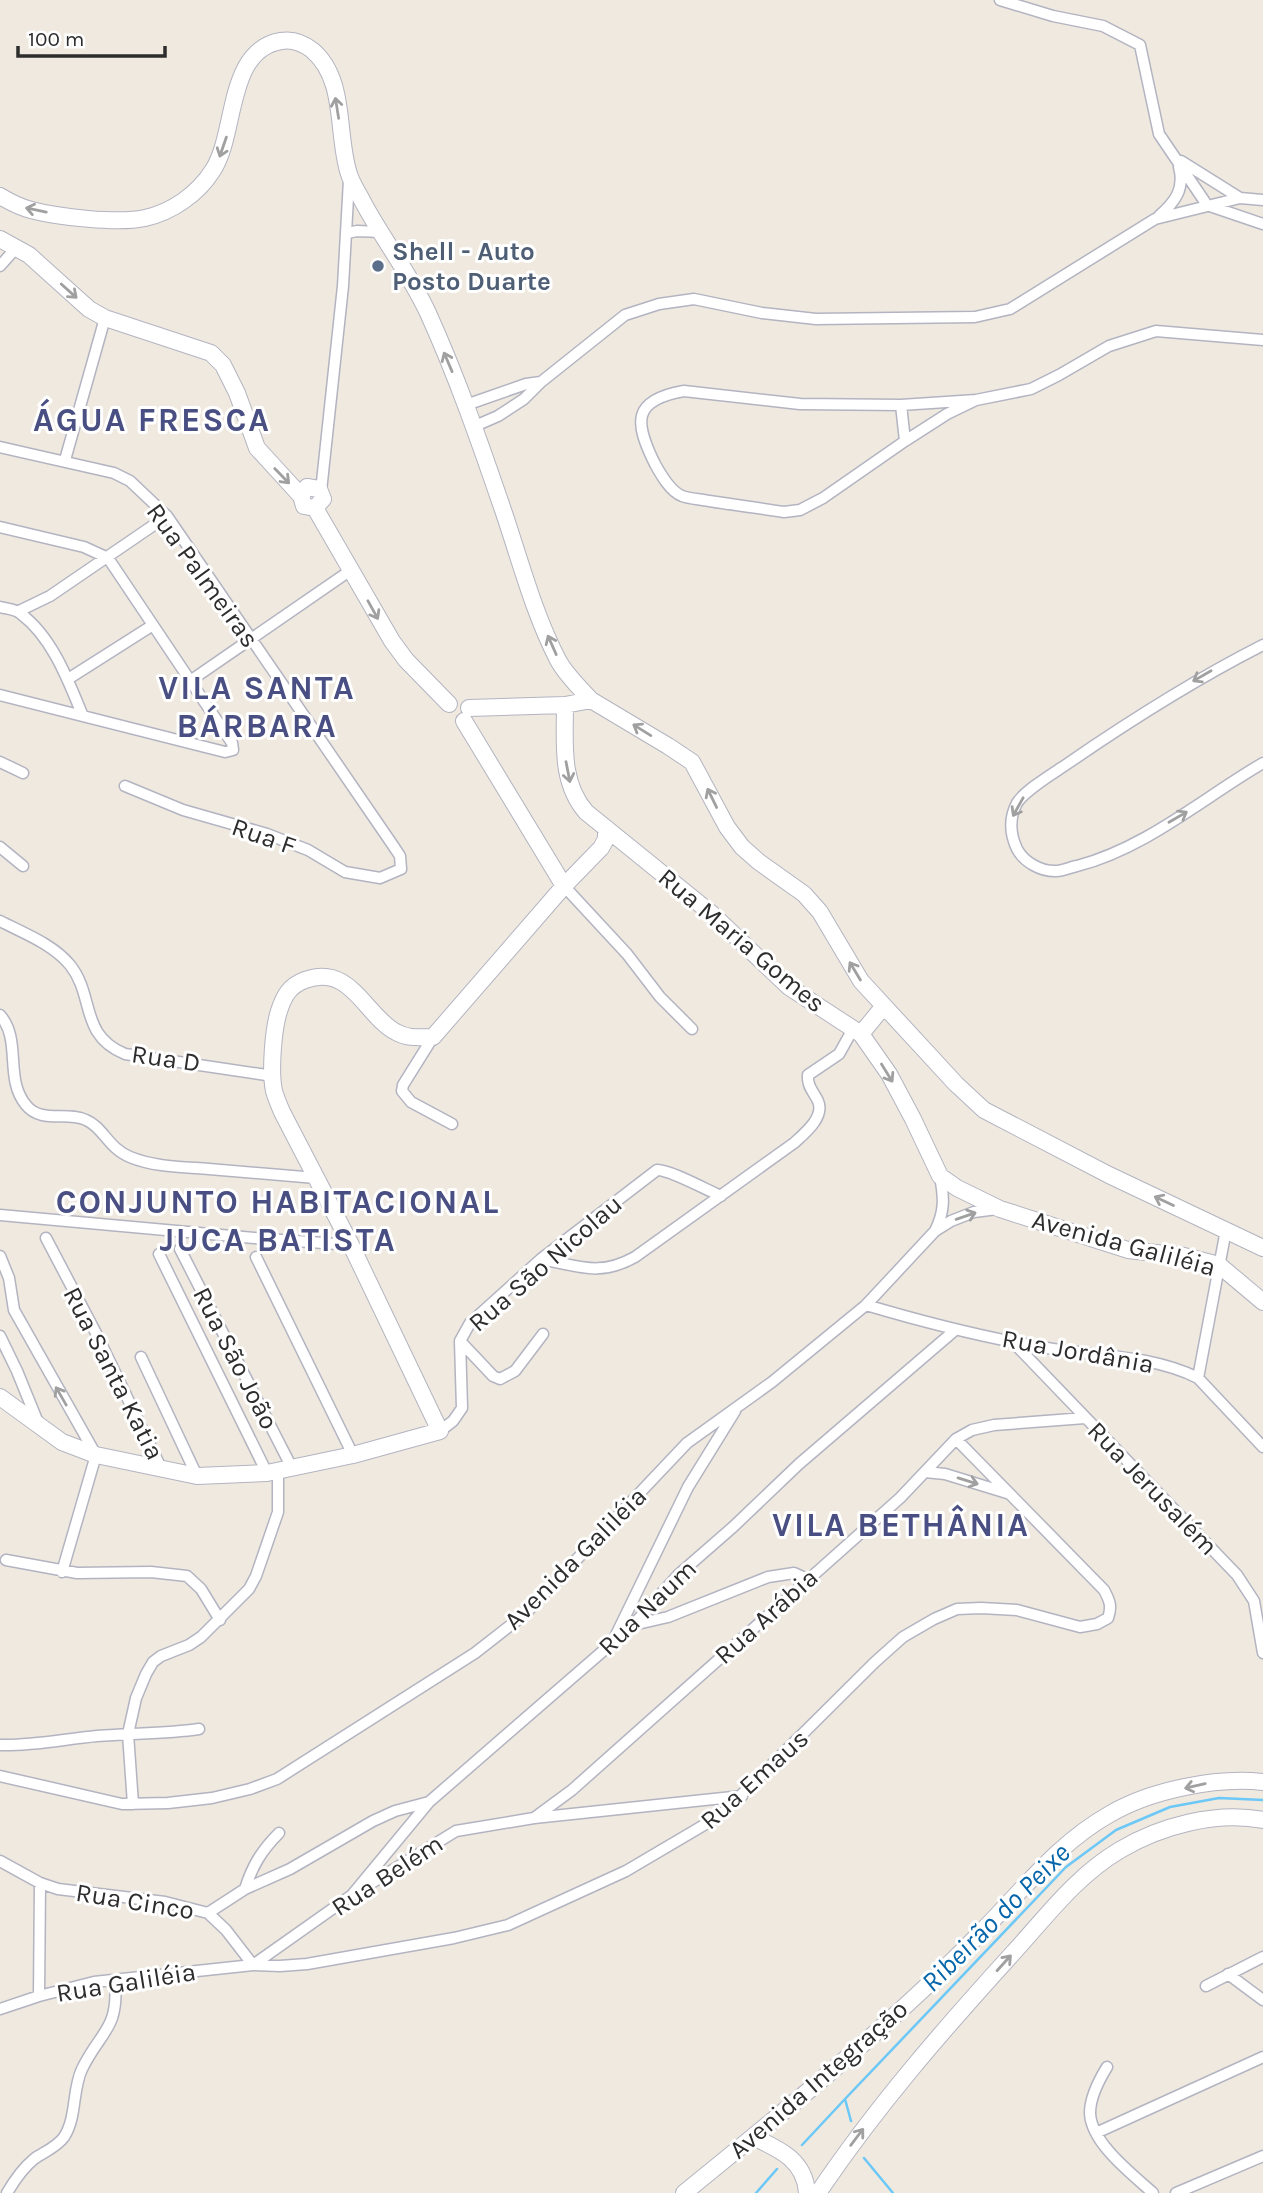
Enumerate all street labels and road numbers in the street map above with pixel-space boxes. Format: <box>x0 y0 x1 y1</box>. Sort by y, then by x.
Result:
street label: Rua Palmeiras <box>140 497 265 654</box>
street label: Rua F <box>228 811 300 862</box>
street label: Rua Maria Gomes <box>652 862 831 1019</box>
street label: Rua D <box>129 1038 202 1079</box>
street label: Rua São Nicolau <box>462 1188 628 1338</box>
street label: Avenida Galiléia <box>1029 1204 1219 1283</box>
street label: Rua Santa Katia <box>57 1282 171 1465</box>
street label: Rua São João <box>186 1282 285 1435</box>
street label: Rua Jordânia <box>1000 1323 1156 1380</box>
street label: Rua Jerusalém <box>1081 1415 1224 1562</box>
street label: Avenida Galiléia <box>498 1481 653 1636</box>
street label: Rua Naum <box>592 1553 703 1662</box>
street label: Rua Arábia <box>708 1562 824 1671</box>
street label: Rua Emaus <box>694 1723 815 1836</box>
street label: Rua Belém <box>326 1828 449 1923</box>
street label: Rua Cinco <box>74 1877 196 1926</box>
street label: Rua Galiléia <box>54 1956 198 2009</box>
street label: Avenida Integração <box>723 1993 914 2165</box>

